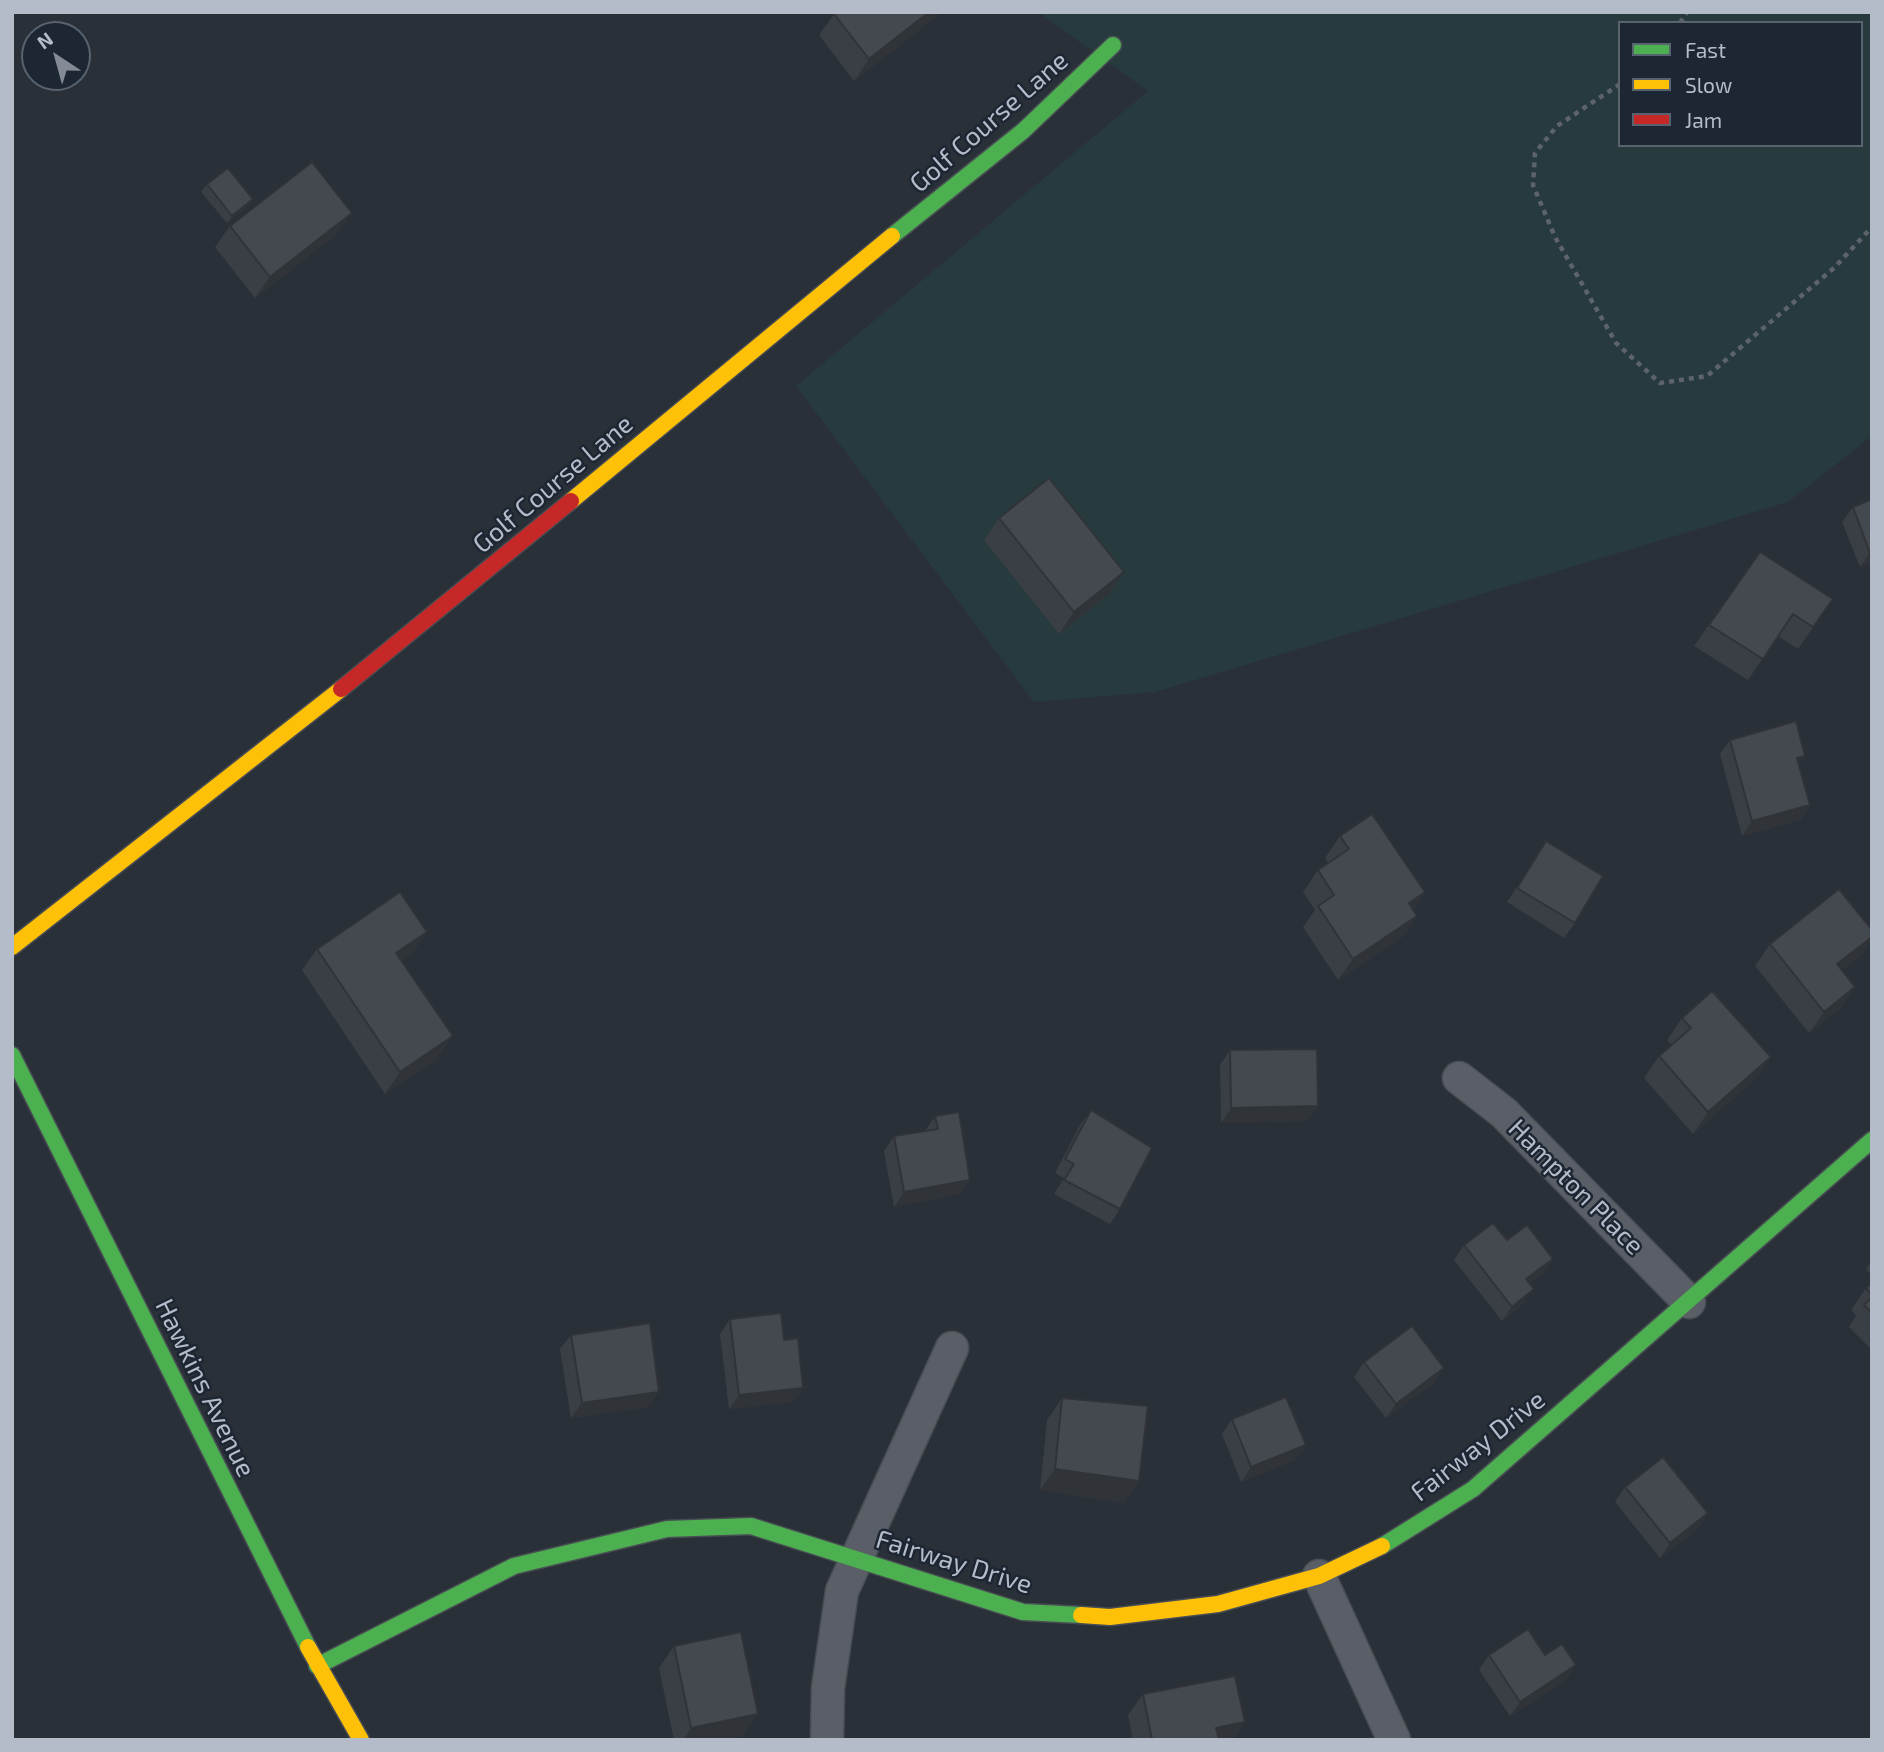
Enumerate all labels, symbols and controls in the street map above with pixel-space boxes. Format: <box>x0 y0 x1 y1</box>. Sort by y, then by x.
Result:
north arrow <box>21 21 91 91</box>
legend <box>1618 21 1863 147</box>
text: N <box>32 27 57 54</box>
text: Fast <box>1685 37 1726 62</box>
street label: Golf Course Lane <box>904 45 1074 199</box>
text: Slow <box>1685 72 1732 97</box>
text: Jam <box>1685 107 1722 132</box>
street label: Golf Course Lane <box>467 408 639 560</box>
street label: Hampton Place <box>1502 1113 1650 1261</box>
street label: Hawkins Avenue <box>148 1294 262 1482</box>
street label: Fairway Drive <box>1405 1384 1551 1508</box>
street label: Fairway Drive <box>872 1523 1036 1601</box>

